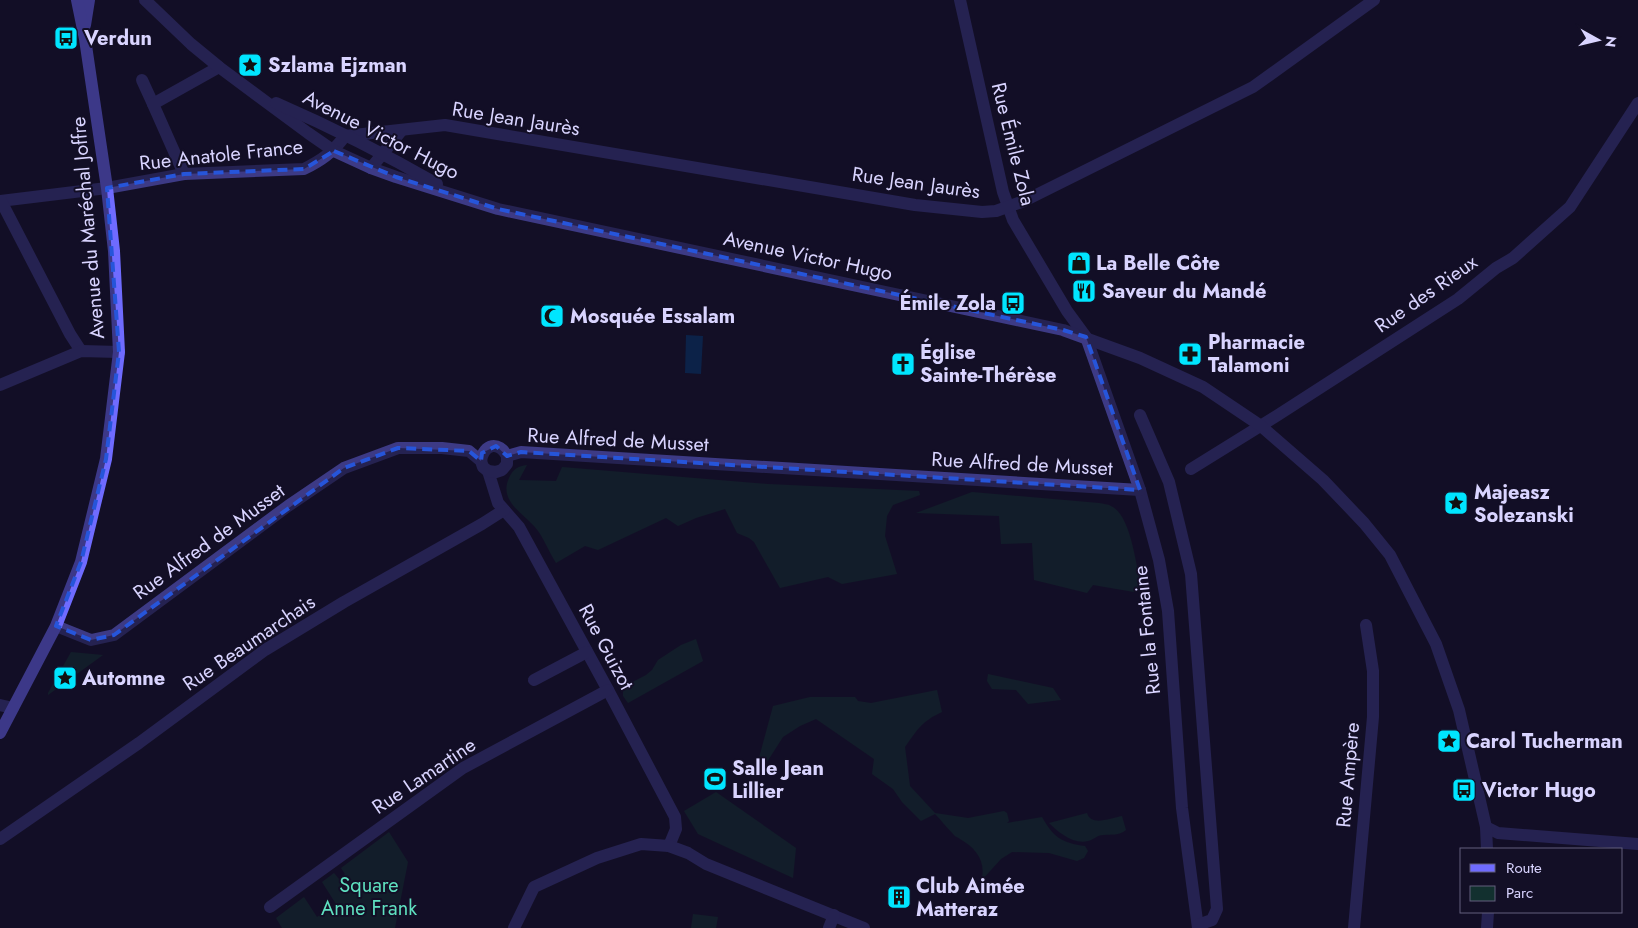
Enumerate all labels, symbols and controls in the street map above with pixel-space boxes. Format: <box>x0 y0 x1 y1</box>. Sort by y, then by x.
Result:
north arrow <box>1573 15 1623 65</box>
place label: Verdun <box>83 24 152 53</box>
bus stop icon: Verdun <box>53 25 79 51</box>
text: N <box>1600 35 1622 49</box>
place label: Szlama Ejzman <box>268 51 407 80</box>
place icon: Szlama Ejzman <box>237 52 263 78</box>
street label: Rue Émile Zola <box>984 79 1042 209</box>
street label: Avenue Victor Hugo <box>298 83 464 187</box>
street label: Rue Jean Jaurès <box>450 95 582 143</box>
street label: Avenue du Maréchal Joffre <box>64 116 112 340</box>
street label: Rue Anatole France <box>138 132 304 178</box>
street label: Rue Jean Jaurès <box>850 160 982 206</box>
street label: Avenue Victor Hugo <box>721 224 895 288</box>
street label: Rue des Rieux <box>1369 248 1484 340</box>
place label: La Belle Côte <box>1096 249 1220 278</box>
shop icon: La Belle Côte <box>1066 250 1092 276</box>
place label: Saveur du Mandé <box>1102 277 1266 306</box>
restaurant icon: Saveur du Mandé <box>1071 278 1097 304</box>
place label: Émile Zola <box>899 288 996 318</box>
bus stop icon: Émile Zola <box>1000 290 1026 316</box>
place label: Mosquée Essalam <box>570 302 735 331</box>
mosque icon: Mosquée Essalam <box>539 303 565 329</box>
place label: Pharmacie Talamoni <box>1208 328 1305 380</box>
place label: Église Sainte-Thérèse <box>920 337 1057 390</box>
pharmacy icon: Pharmacie Talamoni <box>1177 341 1203 367</box>
church icon: Église Sainte-Thérèse <box>890 351 916 377</box>
street label: Rue Alfred de Musset <box>527 421 710 459</box>
street label: Rue Alfred de Musset <box>931 445 1114 483</box>
street label: Rue Alfred de Musset <box>127 477 291 607</box>
place label: Majeasz Solezanski <box>1474 478 1574 530</box>
place icon: Majeasz Solezanski <box>1443 490 1469 516</box>
street label: Rue la Fontaine <box>1126 564 1168 696</box>
street label: Rue Beaumarchais <box>177 588 321 698</box>
street label: Rue Guizot <box>571 599 641 695</box>
place label: Automne <box>81 664 165 693</box>
place icon: Automne <box>52 665 78 691</box>
street label: Rue Ampère <box>1329 721 1367 829</box>
place label: Carol Tucherman <box>1466 727 1623 756</box>
place icon: Carol Tucherman <box>1436 728 1462 754</box>
street label: Rue Lamartine <box>366 731 482 821</box>
place label: Salle Jean Lillier <box>732 754 824 806</box>
sports icon: Salle Jean Lillier <box>702 766 728 792</box>
place label: Victor Hugo <box>1481 776 1596 805</box>
bus stop icon: Victor Hugo <box>1451 777 1477 803</box>
legend <box>1460 848 1623 913</box>
text: Route <box>1506 857 1542 879</box>
park label: Square Anne Frank <box>321 871 417 923</box>
place label: Club Aimée Matteraz <box>916 872 1025 924</box>
text: Parc <box>1506 882 1533 904</box>
building icon: Club Aimée Matteraz <box>886 884 912 910</box>

